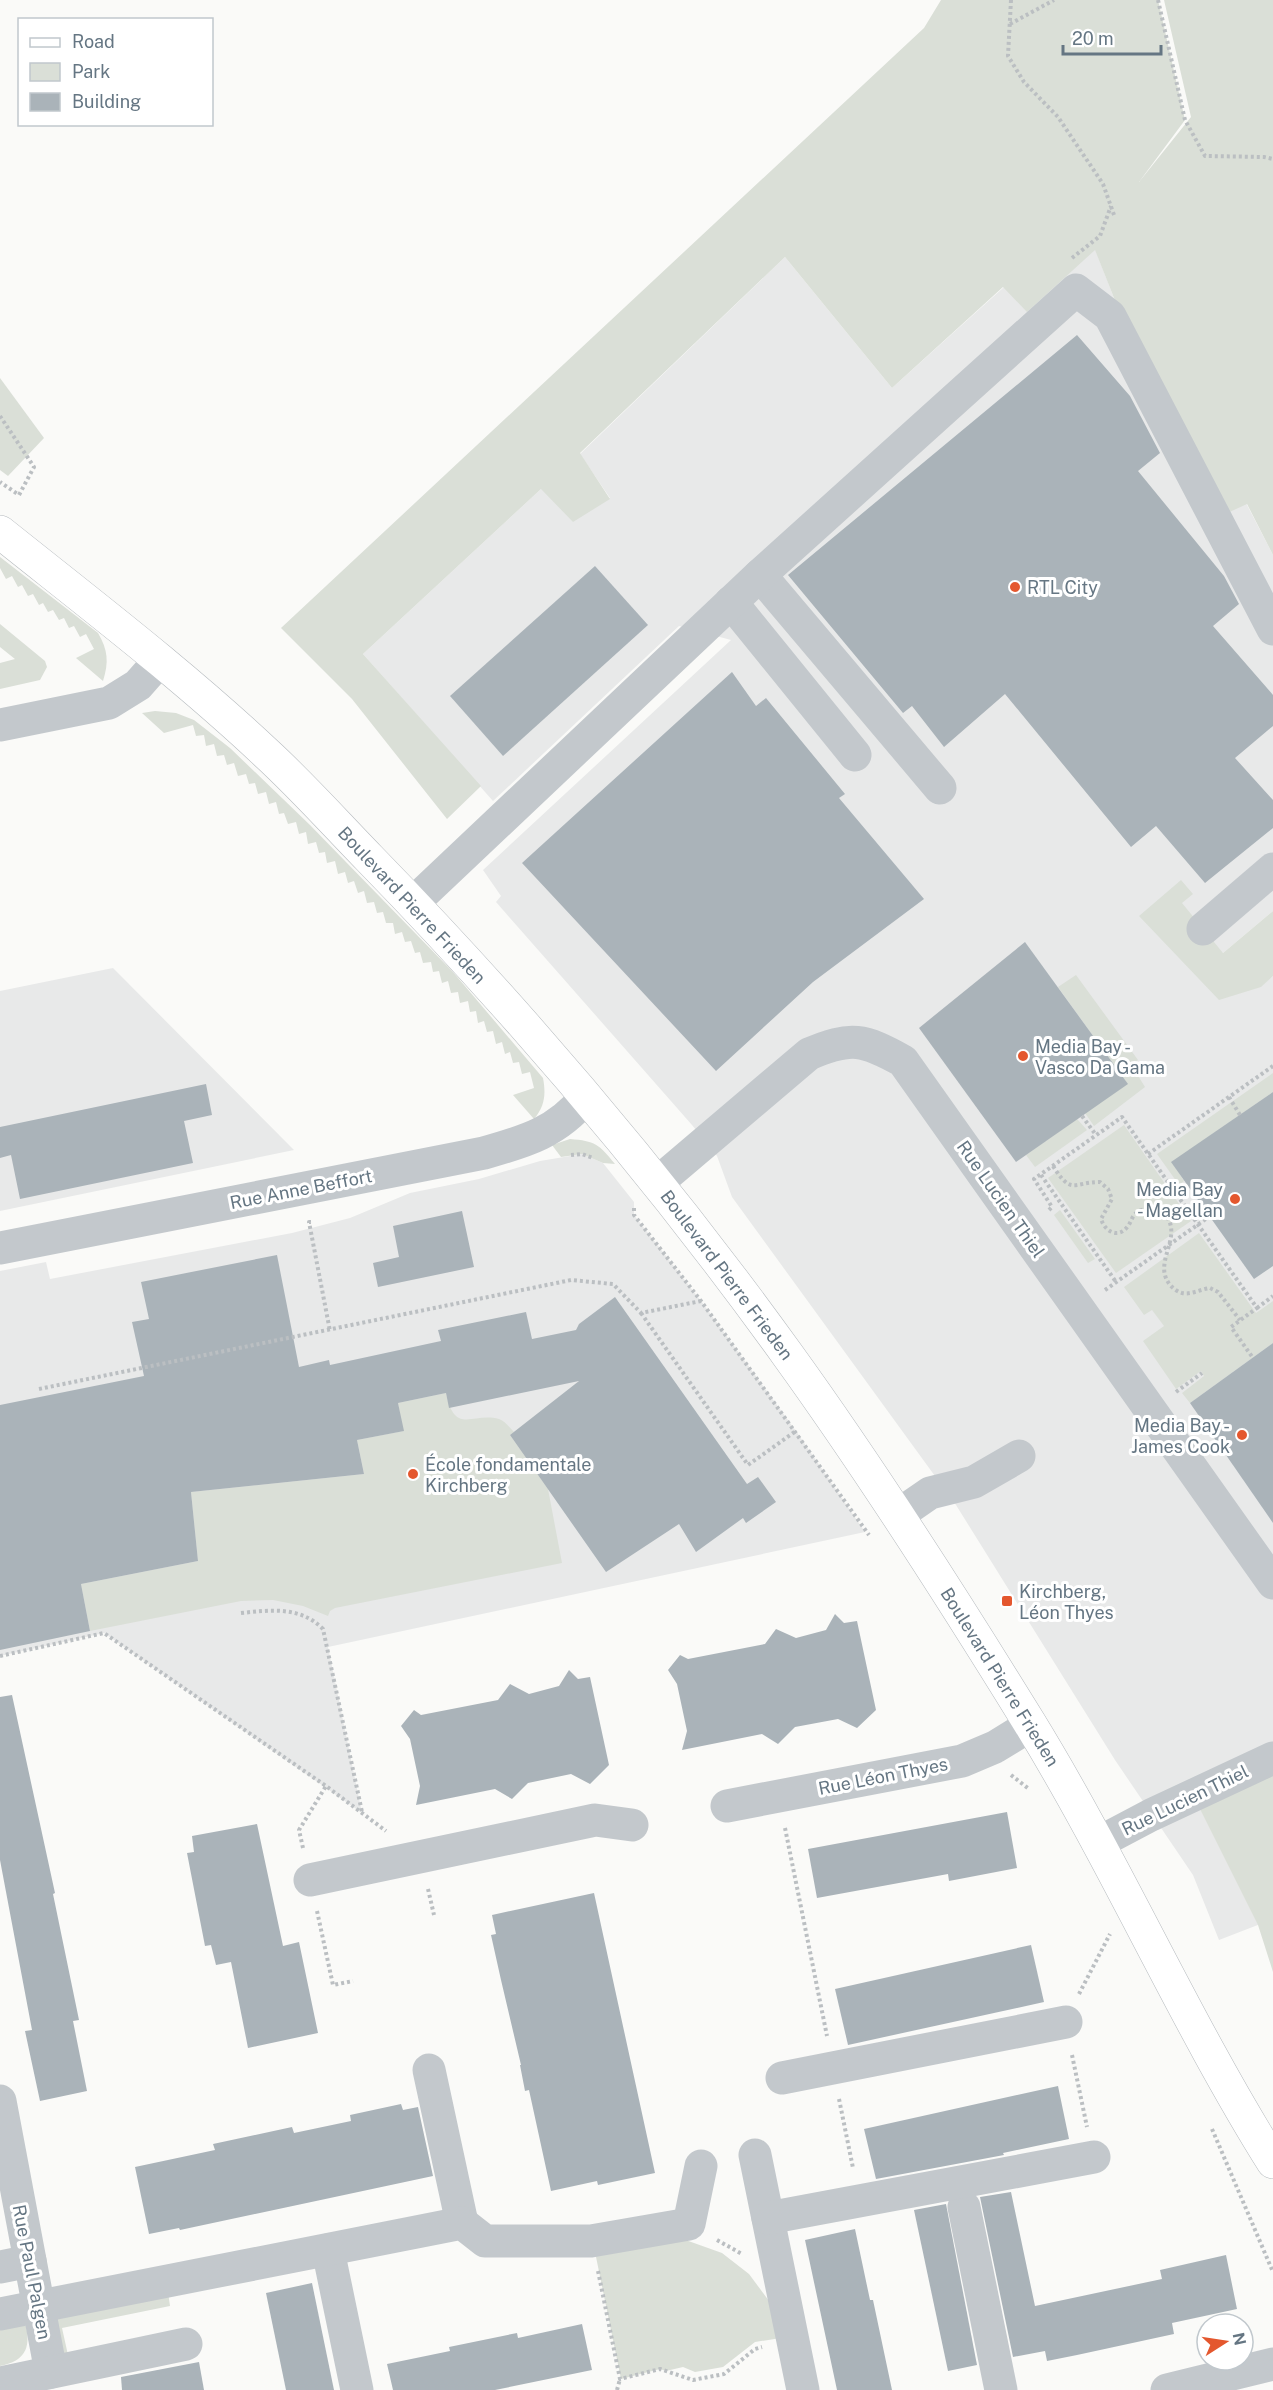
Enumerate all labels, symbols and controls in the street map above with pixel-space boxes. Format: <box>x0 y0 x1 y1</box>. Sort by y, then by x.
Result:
legend <box>18 18 213 126</box>
scale bar <box>1063 18 1160 56</box>
text: 20 m <box>1072 28 1114 49</box>
text: Road <box>72 31 115 52</box>
text: Park <box>72 61 110 82</box>
text: Building <box>72 91 141 112</box>
place label: RTL City <box>1027 577 1098 598</box>
marker: RTL City <box>1008 580 1022 594</box>
street label: Boulevard Pierre Frieden <box>334 822 490 988</box>
place label: Media Bay - Vasco Da Gama <box>1035 1036 1165 1078</box>
marker: Media Bay - Vasco Da Gama <box>1016 1049 1030 1063</box>
street label: Rue Lucien Thiel <box>953 1136 1049 1262</box>
street label: Rue Anne Beffort <box>228 1165 374 1213</box>
place label: Media Bay - Magellan <box>1136 1179 1223 1221</box>
street label: Boulevard Pierre Frieden <box>656 1186 798 1364</box>
marker: Media Bay - Magellan <box>1228 1192 1242 1206</box>
place label: Media Bay - James Cook <box>1131 1415 1230 1457</box>
marker: Media Bay - James Cook <box>1235 1428 1249 1442</box>
place label: École fondamentale Kirchberg <box>425 1453 592 1496</box>
marker: École fondamentale Kirchberg <box>406 1467 420 1481</box>
place label: Kirchberg, Léon Thyes <box>1019 1581 1114 1623</box>
street label: Boulevard Pierre Frieden <box>936 1584 1064 1770</box>
marker: Kirchberg, Léon Thyes <box>1000 1594 1014 1608</box>
street label: Rue Léon Thyes <box>816 1753 950 1799</box>
street label: Rue Lucien Thiel <box>1118 1760 1252 1840</box>
street label: Rue Paul Palgen <box>9 2203 55 2341</box>
north arrow <box>1195 2312 1255 2372</box>
text: N <box>1229 2331 1250 2347</box>

